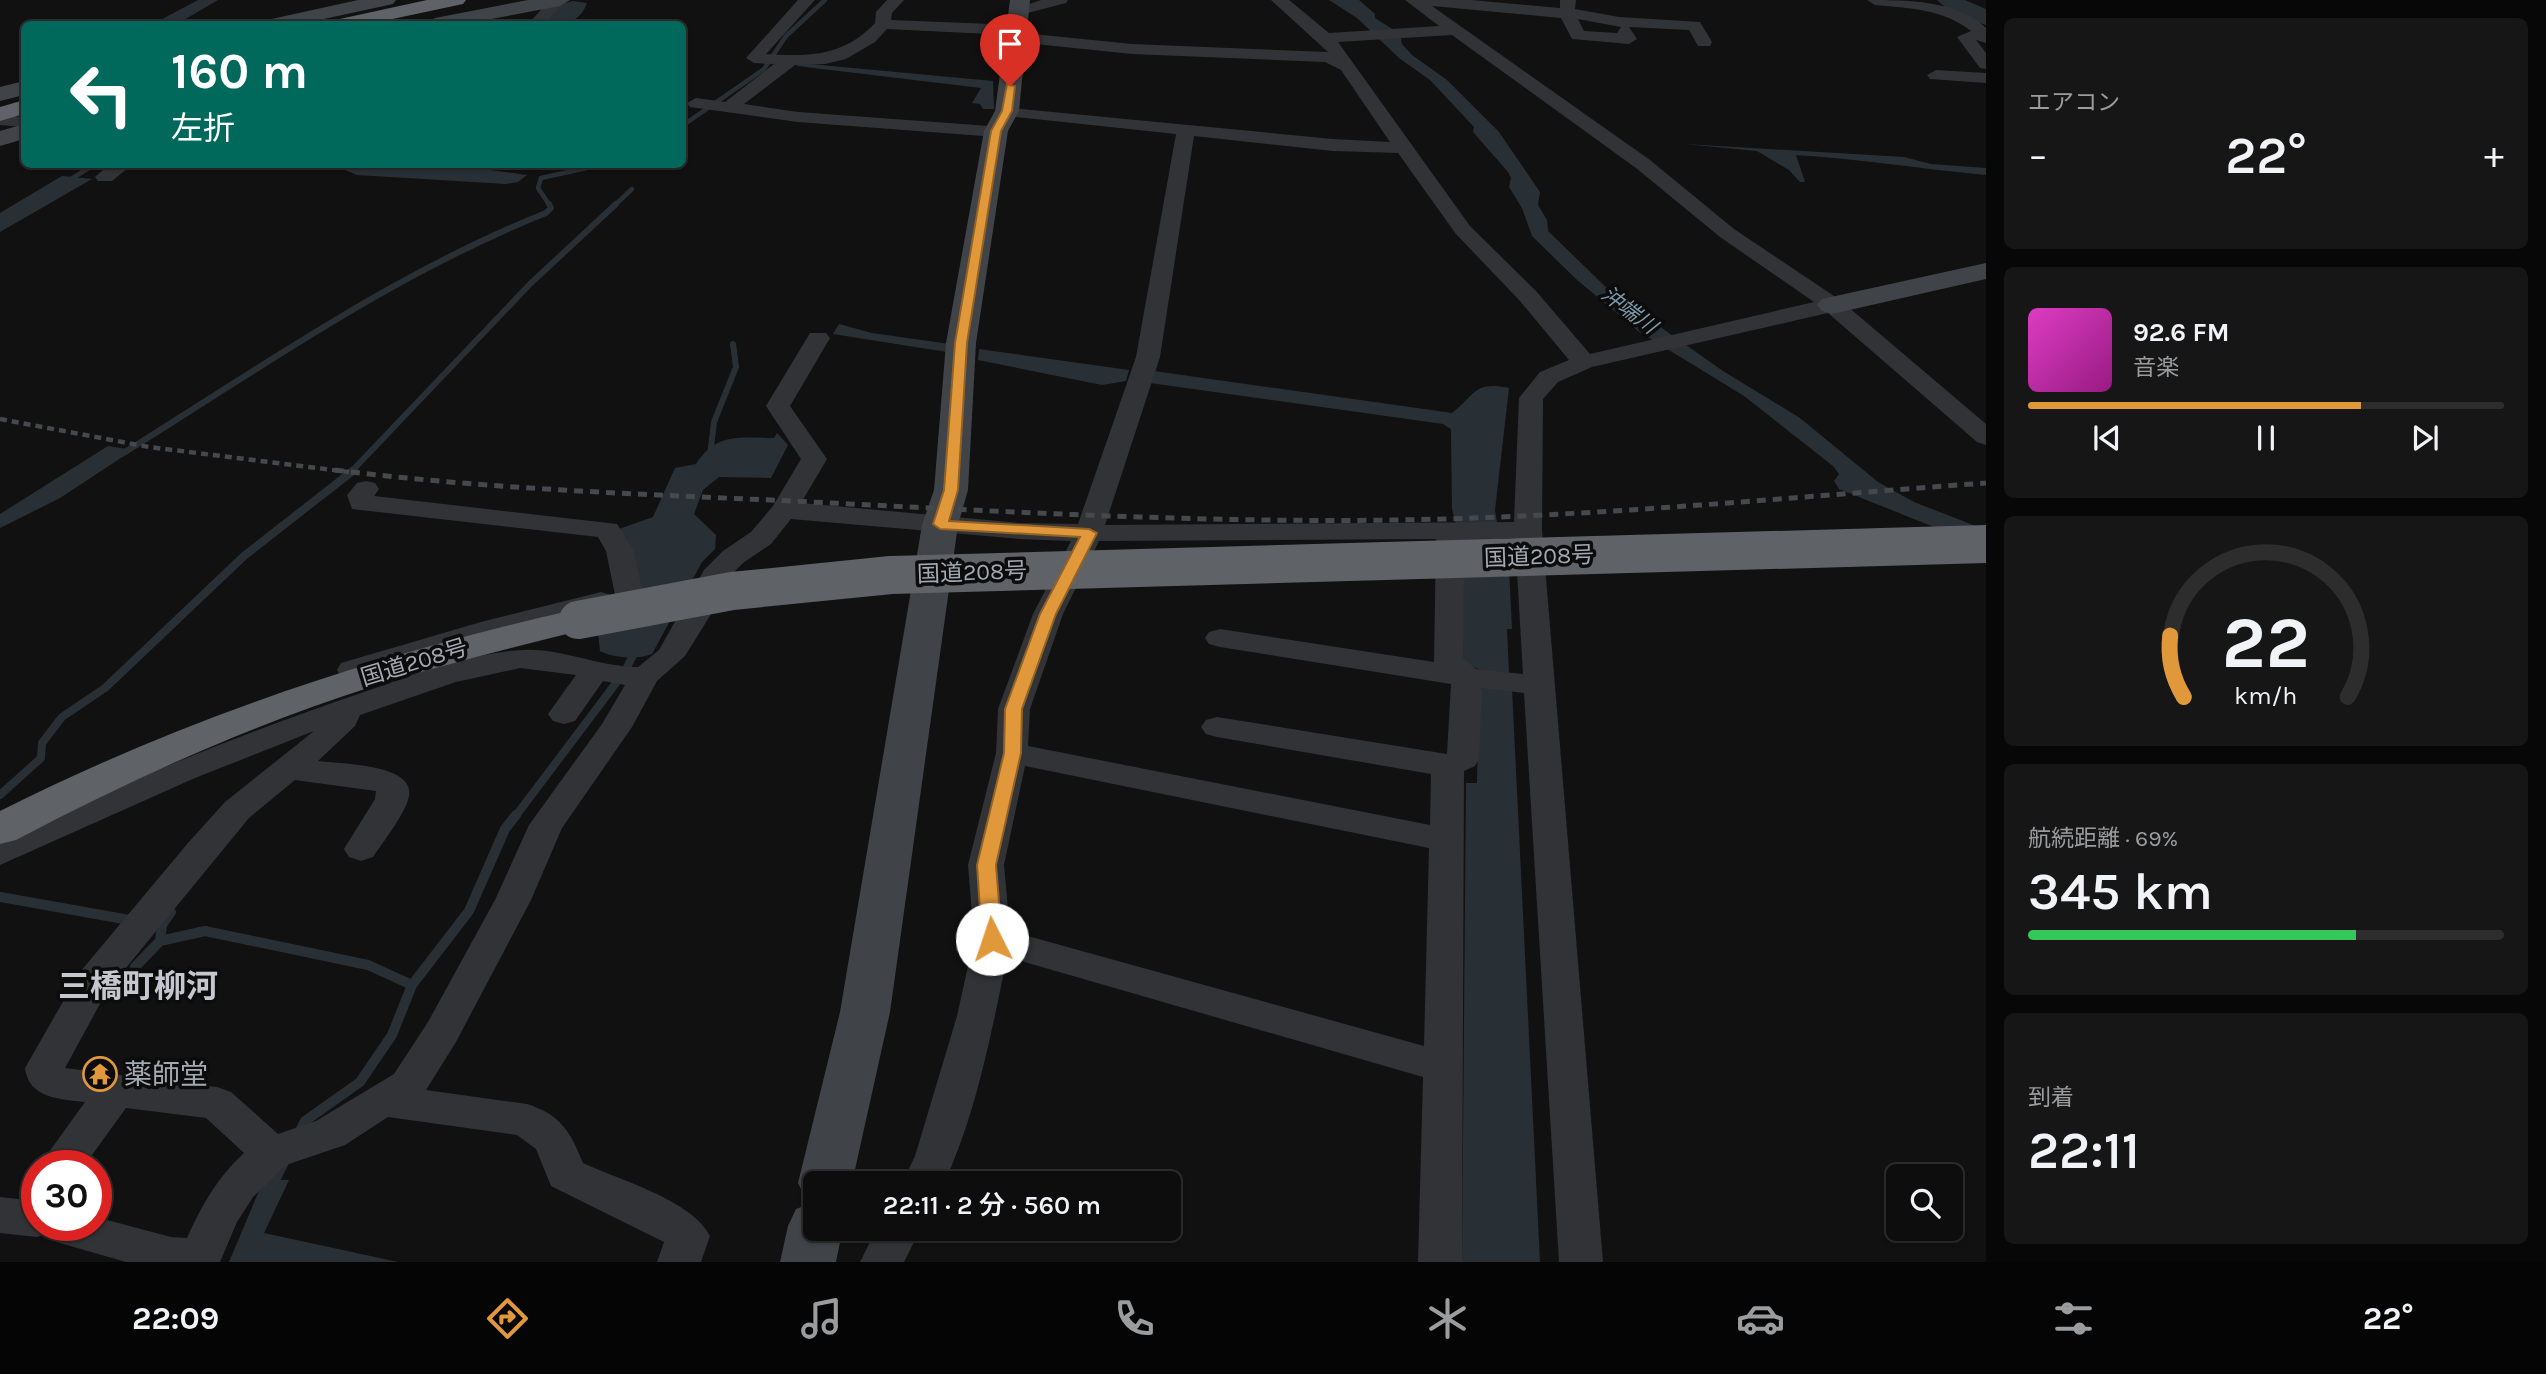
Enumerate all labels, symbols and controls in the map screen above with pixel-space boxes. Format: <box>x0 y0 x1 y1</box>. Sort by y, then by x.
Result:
pin <box>980 14 1040 86</box>
icon: arrive <box>991 25 1029 63</box>
text: 160 m <box>171 43 308 100</box>
icon: left <box>56 49 147 140</box>
text: エアコン <box>2028 89 2120 116</box>
text: 左折 <box>171 110 235 147</box>
text: 22° <box>2225 125 2307 186</box>
text: − <box>2028 133 2048 178</box>
text: + <box>2484 133 2504 178</box>
water label: 沖端川 <box>1597 281 1663 340</box>
text: 92.6 FM <box>2133 317 2230 348</box>
text: 音楽 <box>2133 354 2179 381</box>
icon: previous <box>2088 419 2126 457</box>
icon: pause <box>2247 419 2285 457</box>
icon: next <box>2406 419 2444 457</box>
street label: 国道208号 <box>1484 541 1595 572</box>
street label: 国道208号 <box>917 557 1028 588</box>
text: 22 <box>2222 600 2310 685</box>
street label: 国道208号 <box>358 633 471 691</box>
text: km/h <box>2234 681 2298 710</box>
text: 航続距離 · 69% <box>2028 825 2178 852</box>
text: 345 km <box>2028 861 2213 922</box>
position arrow <box>955 902 1029 976</box>
district label: 三橋町柳河 <box>58 968 218 1005</box>
temple icon: 薬師堂 <box>81 1055 119 1093</box>
place label: 薬師堂 <box>124 1058 208 1091</box>
text: 到着 <box>2028 1084 2074 1111</box>
text: 22:11 <box>2028 1120 2140 1181</box>
speed limit sign: 30 <box>21 1150 112 1241</box>
map controls <box>1886 1164 1963 1241</box>
button: search <box>1886 1164 1963 1241</box>
text: 22:11 · 2 分 · 560 m <box>883 1190 1101 1221</box>
icon: directions <box>483 1294 532 1343</box>
icon: music <box>797 1294 846 1343</box>
icon: phone <box>1110 1294 1159 1343</box>
icon: climate <box>1423 1294 1472 1343</box>
icon: car <box>1736 1294 1785 1343</box>
icon: filters <box>2049 1294 2098 1343</box>
text: 22:09 <box>132 1300 219 1337</box>
text: 22° <box>2363 1300 2414 1337</box>

